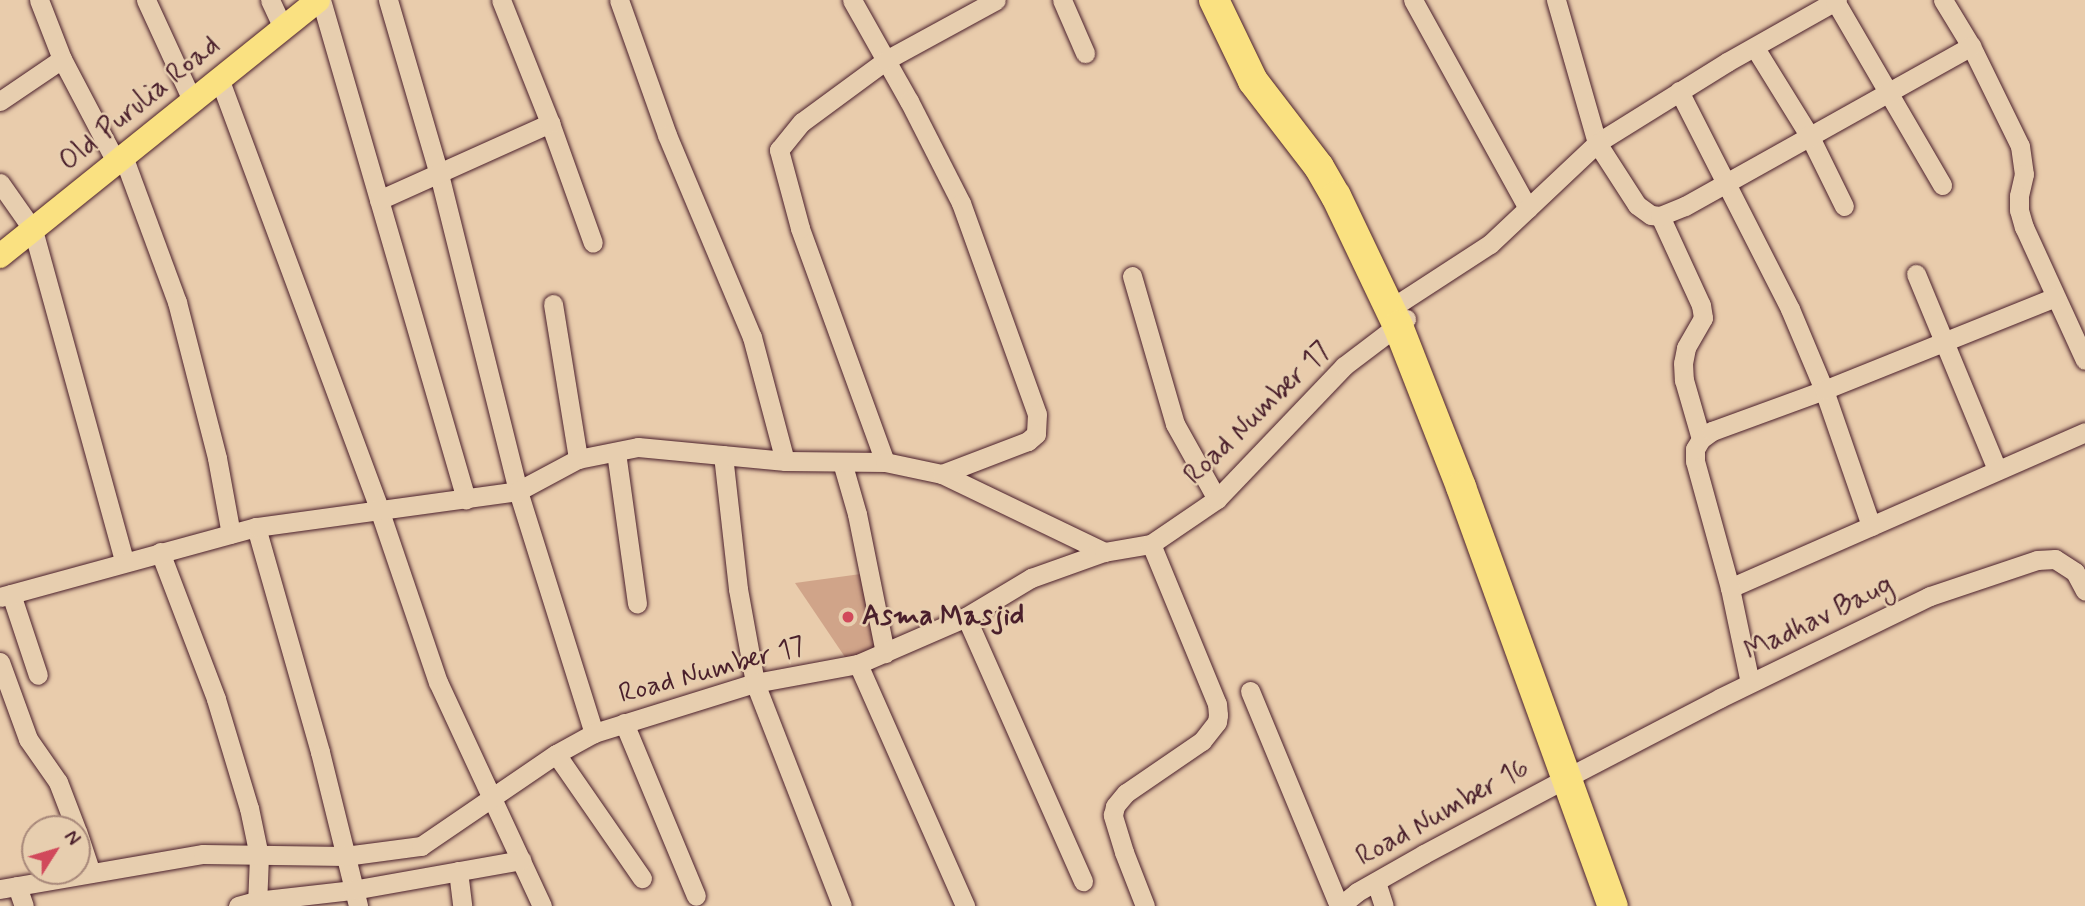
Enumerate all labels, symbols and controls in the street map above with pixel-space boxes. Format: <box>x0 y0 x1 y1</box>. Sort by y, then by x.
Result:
street label: Old Purulia Road <box>54 30 226 178</box>
street label: Road Number 17 <box>1176 334 1340 494</box>
street label: Madhav Baug <box>1742 570 1896 668</box>
place label: Asma Masjid <box>862 600 1019 634</box>
marker: Asma Masjid <box>840 609 856 625</box>
street label: Road Number 17 <box>614 630 810 712</box>
street label: Road Number 16 <box>1349 751 1537 875</box>
north arrow <box>21 815 91 885</box>
text: N <box>58 826 85 851</box>

